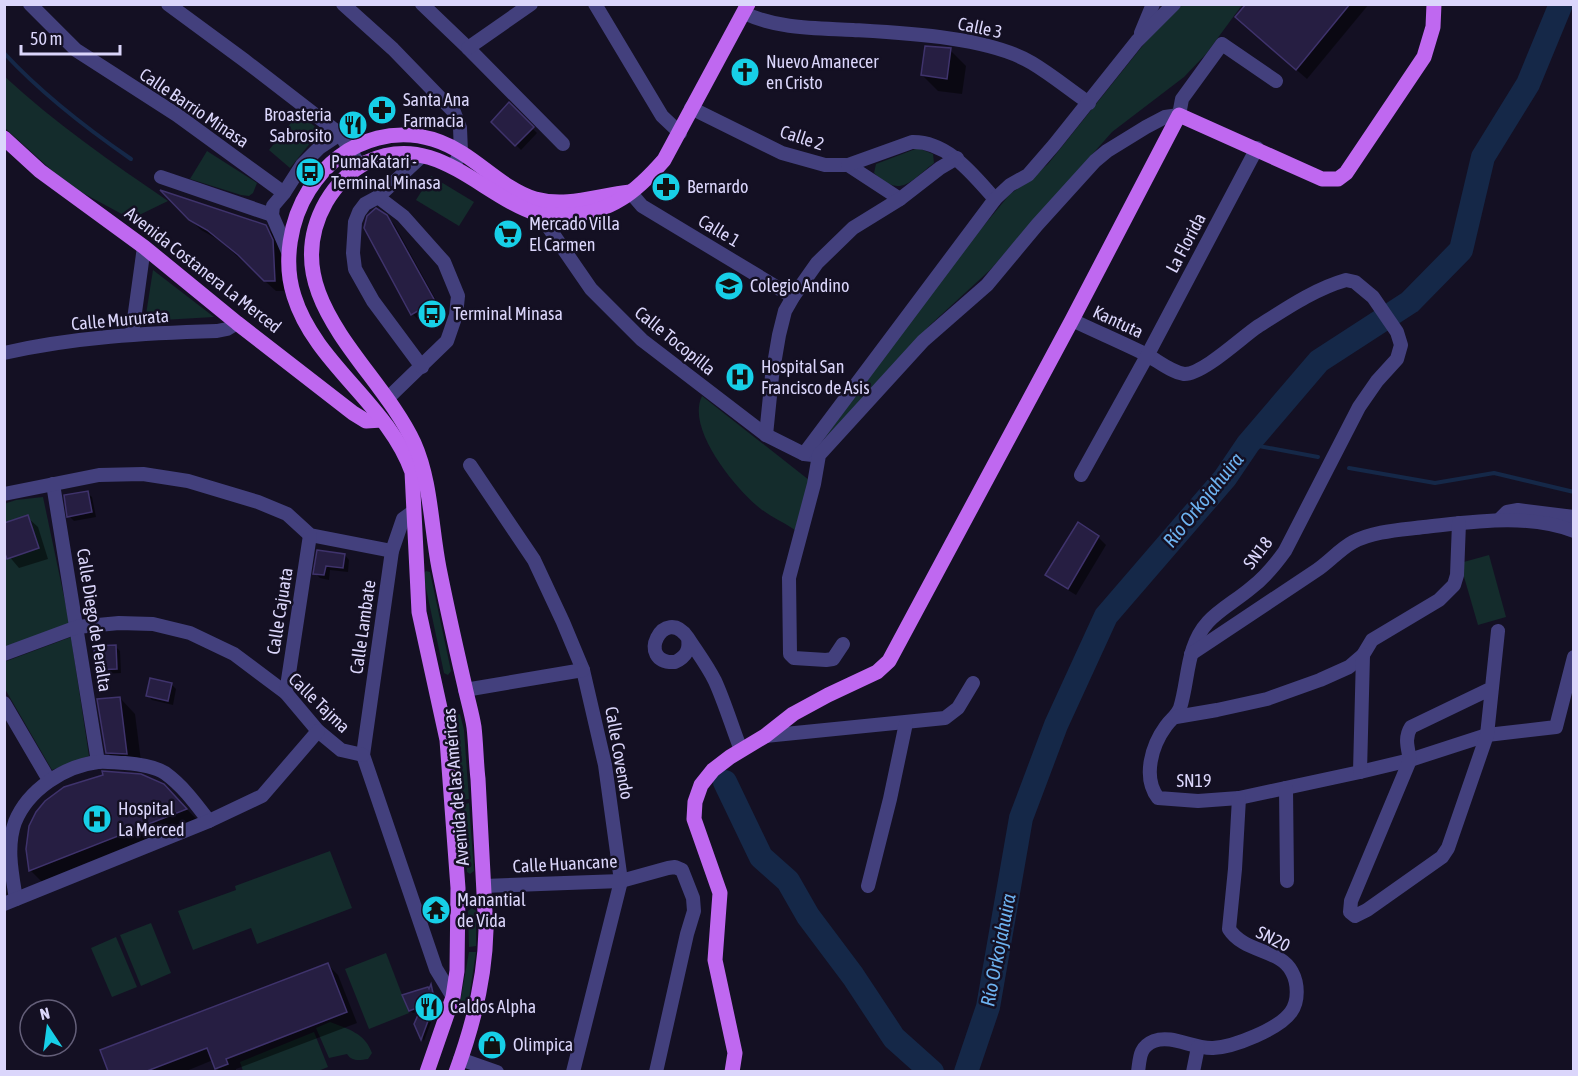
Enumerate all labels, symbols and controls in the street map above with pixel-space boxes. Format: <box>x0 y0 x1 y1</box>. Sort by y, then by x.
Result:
street label: Calle 3 <box>956 13 1004 42</box>
scale bar <box>21 18 120 56</box>
text: 50 m <box>30 28 62 49</box>
place label: Nuevo Amanecer en Cristo <box>766 51 879 93</box>
church icon: Nuevo Amanecer en Cristo <box>729 56 761 88</box>
street label: Calle Barrio Minasa <box>136 63 253 152</box>
place label: Santa Ana Farmacia <box>403 89 470 131</box>
pharmacy icon: Santa Ana Farmacia <box>366 94 398 126</box>
place label: Broasteria Sabrosito <box>264 104 332 146</box>
restaurant icon: Broasteria Sabrosito <box>337 109 369 141</box>
street label: Calle 2 <box>778 121 827 154</box>
place label: PumaKatari - Terminal Minasa <box>331 151 441 193</box>
bus stop icon: PumaKatari - Terminal Minasa <box>294 156 326 188</box>
pharmacy icon: Bernardo <box>650 171 682 203</box>
place label: Bernardo <box>687 176 748 197</box>
street label: Avenida Costanera La Merced <box>121 202 286 337</box>
street label: La Florida <box>1161 209 1210 276</box>
street label: Calle 1 <box>695 210 744 251</box>
place label: Mercado Villa El Carmen <box>529 213 620 255</box>
supermarket icon: Mercado Villa El Carmen <box>492 218 524 250</box>
school or university icon: Colegio Andino <box>713 270 745 302</box>
place label: Colegio Andino <box>750 275 850 296</box>
bus stop icon: Terminal Minasa <box>416 298 448 330</box>
street label: Kantuta <box>1090 301 1147 342</box>
street label: Calle Tocopilla <box>631 302 720 379</box>
place label: Terminal Minasa <box>453 303 563 324</box>
street label: Calle Mururata <box>70 305 170 334</box>
place label: Hospital San Francisco de Asis <box>761 356 870 398</box>
hospital icon: Hospital San Francisco de Asis <box>724 361 756 393</box>
water label: Río Orkojahuira <box>1158 448 1248 551</box>
street label: SN18 <box>1239 532 1277 573</box>
street label: Calle Diego de Peralta <box>73 547 116 693</box>
street label: Calle Cajuata <box>262 566 297 656</box>
street label: Calle Lambate <box>346 579 380 675</box>
street label: Calle Tajma <box>284 668 354 737</box>
street label: Calle Covendo <box>601 705 638 801</box>
street label: Avenida de las Américas <box>438 707 473 867</box>
street label: SN19 <box>1176 770 1212 791</box>
place label: Hospital La Merced <box>118 798 185 840</box>
hospital icon: Hospital La Merced <box>81 803 113 835</box>
street label: Calle Huancane <box>512 850 618 877</box>
place label: Manantial de Vida <box>457 889 526 931</box>
water label: Río Orkojahuira <box>975 891 1020 1008</box>
temple icon: Manantial de Vida <box>420 894 452 926</box>
street label: SN20 <box>1253 921 1294 956</box>
restaurant icon: Caldos Alpha <box>413 991 445 1023</box>
place label: Caldos Alpha <box>450 996 536 1017</box>
north arrow <box>18 998 78 1058</box>
text: N <box>38 1004 51 1023</box>
shop icon: Olimpica <box>476 1029 508 1061</box>
place label: Olimpica <box>513 1034 573 1055</box>

